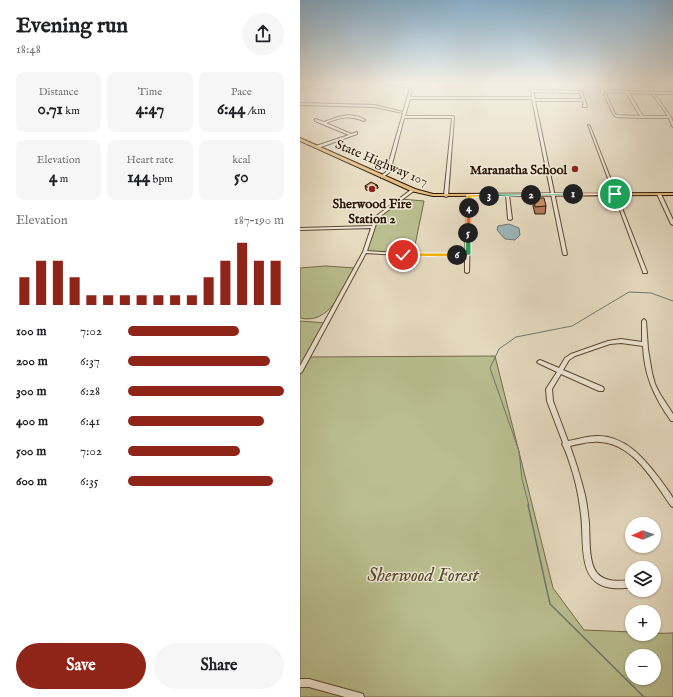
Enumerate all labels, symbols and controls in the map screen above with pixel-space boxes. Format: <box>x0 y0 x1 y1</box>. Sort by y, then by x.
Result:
text: Evening run <box>16 12 128 40</box>
button: share <box>242 13 284 55</box>
text: 18:48 <box>16 41 41 58</box>
text: Distance <box>39 85 79 99</box>
text: Time <box>138 85 162 99</box>
text: Pace <box>231 85 252 99</box>
text: 0.71 <box>38 99 63 120</box>
text: 4:47 <box>136 99 164 120</box>
text: 6:44 <box>217 99 245 120</box>
text: km <box>63 104 80 118</box>
text: /km <box>245 104 266 118</box>
street label: State Highway 107 <box>333 136 430 191</box>
text: Elevation <box>37 153 80 167</box>
text: Heart rate <box>127 153 173 167</box>
text: kcal <box>232 153 251 167</box>
place label: Maranatha School <box>470 162 567 179</box>
marker: Maranatha School <box>570 164 580 174</box>
text: 4 <box>49 167 57 188</box>
text: 144 <box>127 167 150 188</box>
text: 50 <box>234 167 249 188</box>
text: m <box>57 172 68 186</box>
text: bpm <box>150 172 173 186</box>
pin <box>598 177 632 211</box>
icon: arrive <box>604 183 626 205</box>
marker: Sherwood Fire Station 2 <box>367 184 377 194</box>
pin: 1 <box>563 184 583 204</box>
pin: 2 <box>521 185 541 205</box>
pin: 3 <box>479 186 499 206</box>
text: 1 <box>571 187 575 201</box>
text: 2 <box>528 188 534 202</box>
text: 3 <box>487 189 491 203</box>
place label: Sherwood Fire Station 2 <box>333 196 412 228</box>
pin: 4 <box>459 198 479 218</box>
text: 4 <box>466 201 472 215</box>
text: Elevation <box>16 212 68 229</box>
text: 187–190 m <box>234 212 284 229</box>
pin: 5 <box>458 223 478 243</box>
text: 5 <box>466 226 470 240</box>
pin <box>386 238 420 272</box>
icon: check <box>392 244 414 266</box>
pin: 6 <box>447 245 467 265</box>
text: 6 <box>455 248 459 262</box>
text: 100 m <box>16 323 46 340</box>
text: 7:02 <box>80 323 102 340</box>
text: 200 m <box>16 353 48 370</box>
text: 6:37 <box>80 353 100 370</box>
text: 300 m <box>16 383 47 400</box>
text: 6:28 <box>80 383 100 400</box>
text: 400 m <box>16 413 48 430</box>
text: 6:41 <box>80 413 100 430</box>
text: 500 m <box>16 443 46 460</box>
text: 7:02 <box>80 443 102 460</box>
text: 600 m <box>16 473 47 490</box>
text: 6:35 <box>80 473 98 490</box>
north arrow <box>625 517 661 553</box>
map controls <box>625 517 661 685</box>
button: layers <box>625 561 661 597</box>
park label: Sherwood Forest <box>367 564 480 588</box>
button: + <box>625 605 661 641</box>
button: Save <box>16 643 146 689</box>
button: Share <box>154 643 284 689</box>
button: − <box>625 649 661 685</box>

